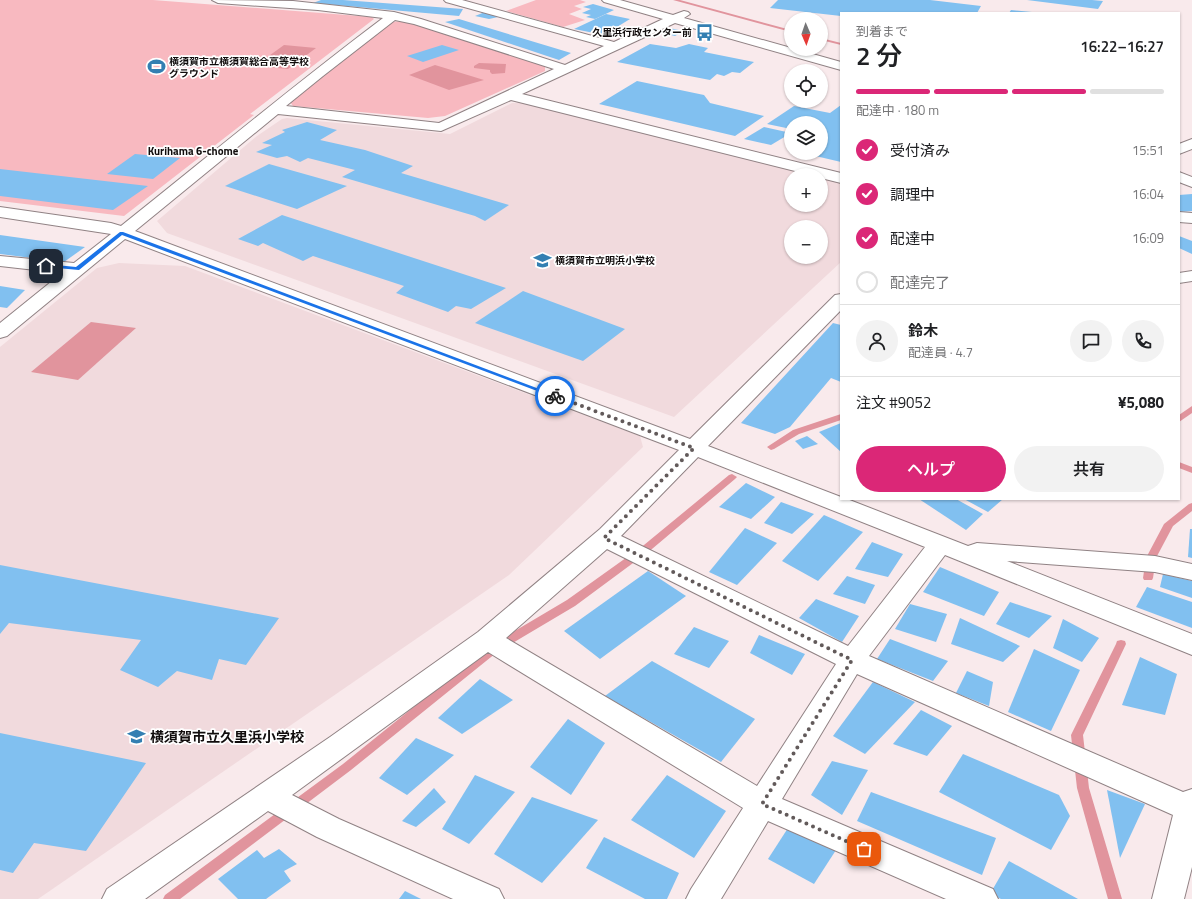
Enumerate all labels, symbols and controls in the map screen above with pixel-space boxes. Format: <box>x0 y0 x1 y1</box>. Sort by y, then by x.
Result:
north arrow <box>784 12 828 56</box>
map controls <box>784 12 828 264</box>
text: 到着まで <box>856 21 908 41</box>
bus stop icon: 久里浜行政センター前 <box>695 22 715 42</box>
place label: 久里浜行政センター前 <box>592 25 692 40</box>
text: 16:22–16:27 <box>1080 35 1164 58</box>
text: 2 分 <box>856 36 902 75</box>
place label: 横須賀市立横須賀総合高等学校 グラウンド <box>169 54 309 81</box>
sports icon: 横須賀市立横須賀総合高等学校 グラウンド <box>146 57 166 77</box>
button: locate <box>784 64 828 108</box>
text: 配達中 · 180 m <box>856 100 939 120</box>
button: layers <box>784 116 828 160</box>
icon: check <box>856 139 878 161</box>
text: 受付済み <box>890 139 950 162</box>
text: 15:51 <box>1132 140 1164 160</box>
district label: Kurihama 6-chome <box>148 143 239 159</box>
button: + <box>784 168 828 212</box>
icon: check <box>856 183 878 205</box>
text: 調理中 <box>890 183 935 206</box>
text: 16:04 <box>1132 184 1164 204</box>
button: − <box>784 220 828 264</box>
icon: check <box>856 227 878 249</box>
text: 配達中 <box>890 227 935 250</box>
text: 16:09 <box>1132 228 1164 248</box>
pin <box>29 249 63 283</box>
school or university icon: 横須賀市立明浜小学校 <box>532 250 552 270</box>
place label: 横須賀市立明浜小学校 <box>555 253 655 268</box>
icon: home <box>35 255 57 277</box>
text: 配達完了 <box>890 271 950 294</box>
text: 鈴木 <box>908 319 938 342</box>
button: person <box>856 320 898 362</box>
button: chat <box>1070 320 1112 362</box>
button: phone <box>1122 320 1164 362</box>
text: 配達員 · 4.7 <box>908 342 973 362</box>
courier <box>535 376 575 416</box>
icon: bike <box>544 385 566 407</box>
text: 注文 #9052 <box>856 391 931 414</box>
text: ¥5,080 <box>1118 391 1164 414</box>
button: ヘルプ <box>856 446 1006 492</box>
button: 共有 <box>1014 446 1164 492</box>
place label: 横須賀市立久里浜小学校 <box>150 726 304 747</box>
school or university icon: 横須賀市立久里浜小学校 <box>127 727 147 747</box>
pin <box>847 832 881 866</box>
icon: bag <box>853 838 875 860</box>

